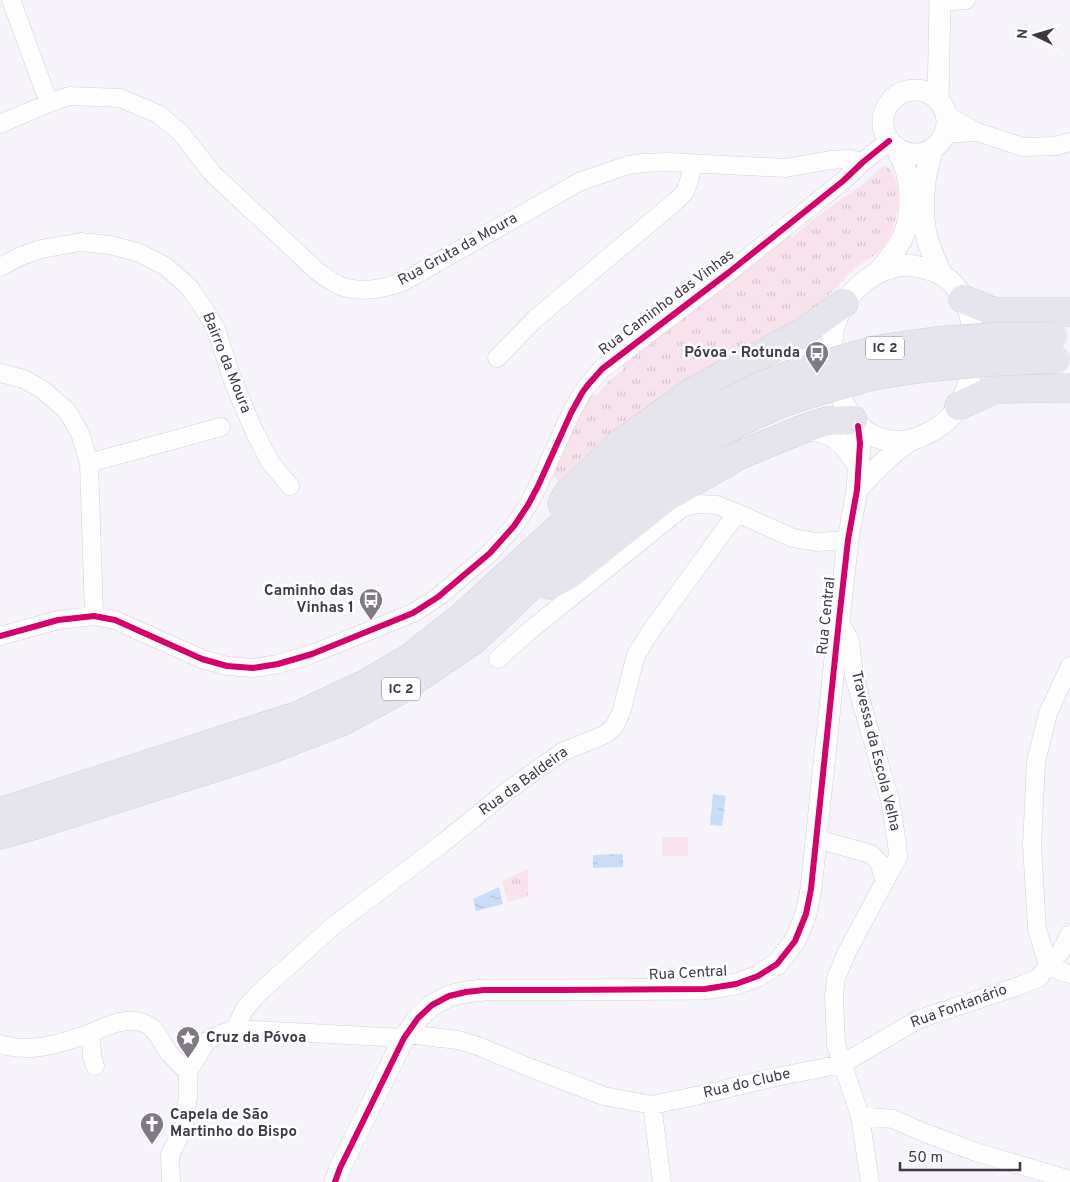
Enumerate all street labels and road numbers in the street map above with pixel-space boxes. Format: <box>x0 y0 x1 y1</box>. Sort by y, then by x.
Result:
street label: Rua Gruta da Moura <box>395 209 521 291</box>
street label: Rua Caminho das Vinhas <box>595 246 739 360</box>
street label: Bairro da Moura <box>197 310 255 416</box>
road number: IC 2 <box>866 336 904 359</box>
street label: Rua Central <box>813 576 841 656</box>
street label: Travessa da Escola Velha <box>846 669 904 833</box>
road number: IC 2 <box>382 678 420 701</box>
street label: Rua da Baldeira <box>476 743 572 821</box>
street label: Rua Central <box>648 962 728 986</box>
street label: Rua Fontanário <box>908 981 1010 1033</box>
street label: Rua do Clube <box>702 1065 792 1103</box>

